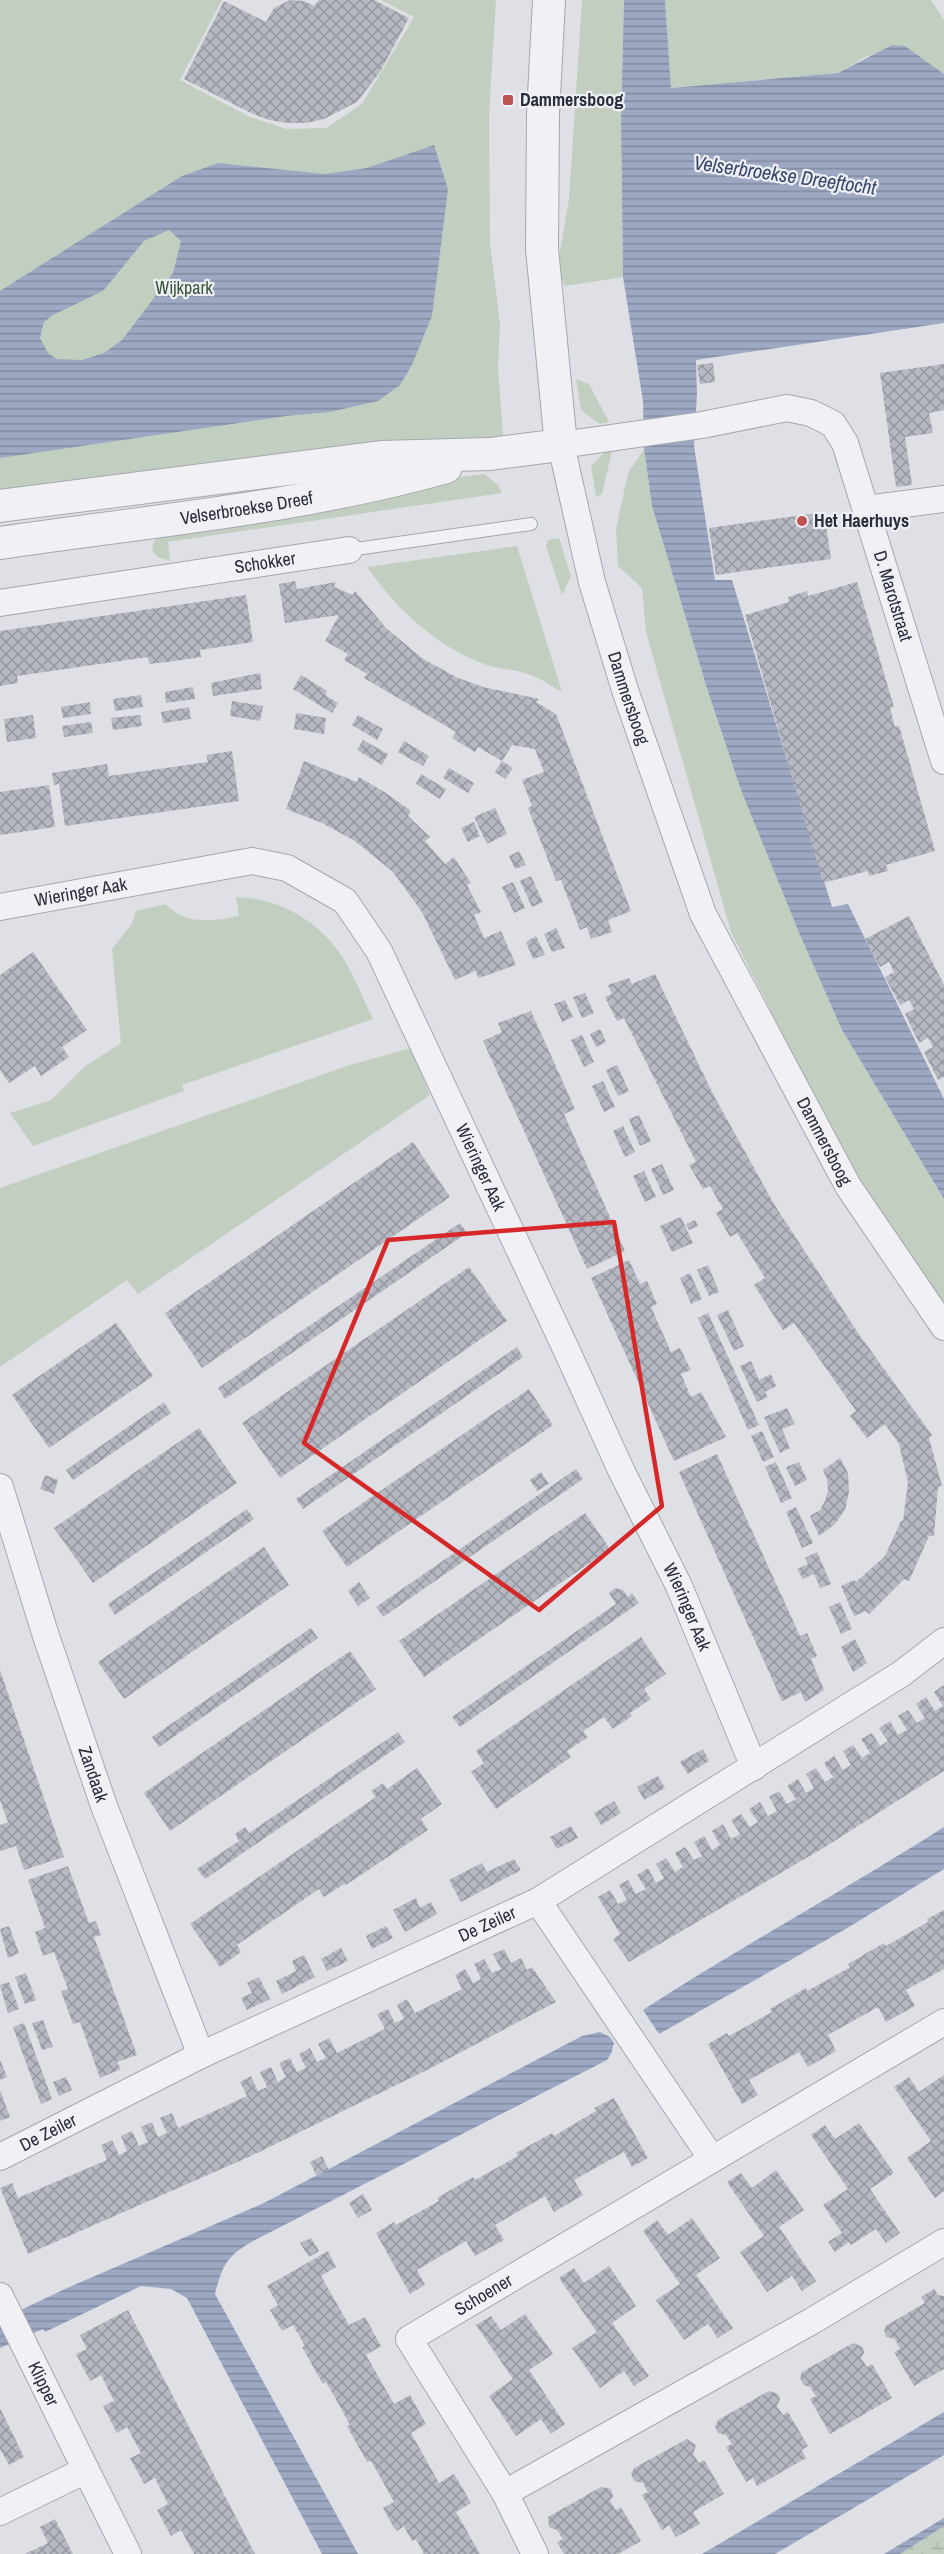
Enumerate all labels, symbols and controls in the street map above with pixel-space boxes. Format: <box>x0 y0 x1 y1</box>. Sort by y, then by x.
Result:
place label: Dammersboog <box>520 87 623 112</box>
marker: Dammersboog <box>501 93 515 107</box>
water label: Velserbroekse Dreeftocht <box>692 148 878 201</box>
park label: Wijkpark <box>155 275 213 300</box>
street label: Velserbroekse Dreef <box>179 485 316 530</box>
place label: Het Haerhuys <box>814 508 909 533</box>
marker: Het Haerhuys <box>795 514 809 528</box>
street label: Schokker <box>233 545 297 579</box>
street label: D. Marotstraat <box>868 547 919 644</box>
street label: Dammersboog <box>602 648 656 749</box>
street label: Wieringer Aak <box>32 871 129 912</box>
street label: Dammersboog <box>791 1093 859 1190</box>
street label: Wieringer Aak <box>450 1119 513 1215</box>
street label: Wieringer Aak <box>657 1559 718 1655</box>
street label: Zandaak <box>73 1743 115 1806</box>
street label: De Zeiler <box>454 1900 520 1948</box>
street label: De Zeiler <box>15 2107 81 2157</box>
street label: Schoener <box>450 2268 517 2321</box>
street label: Klipper <box>22 2357 65 2410</box>

